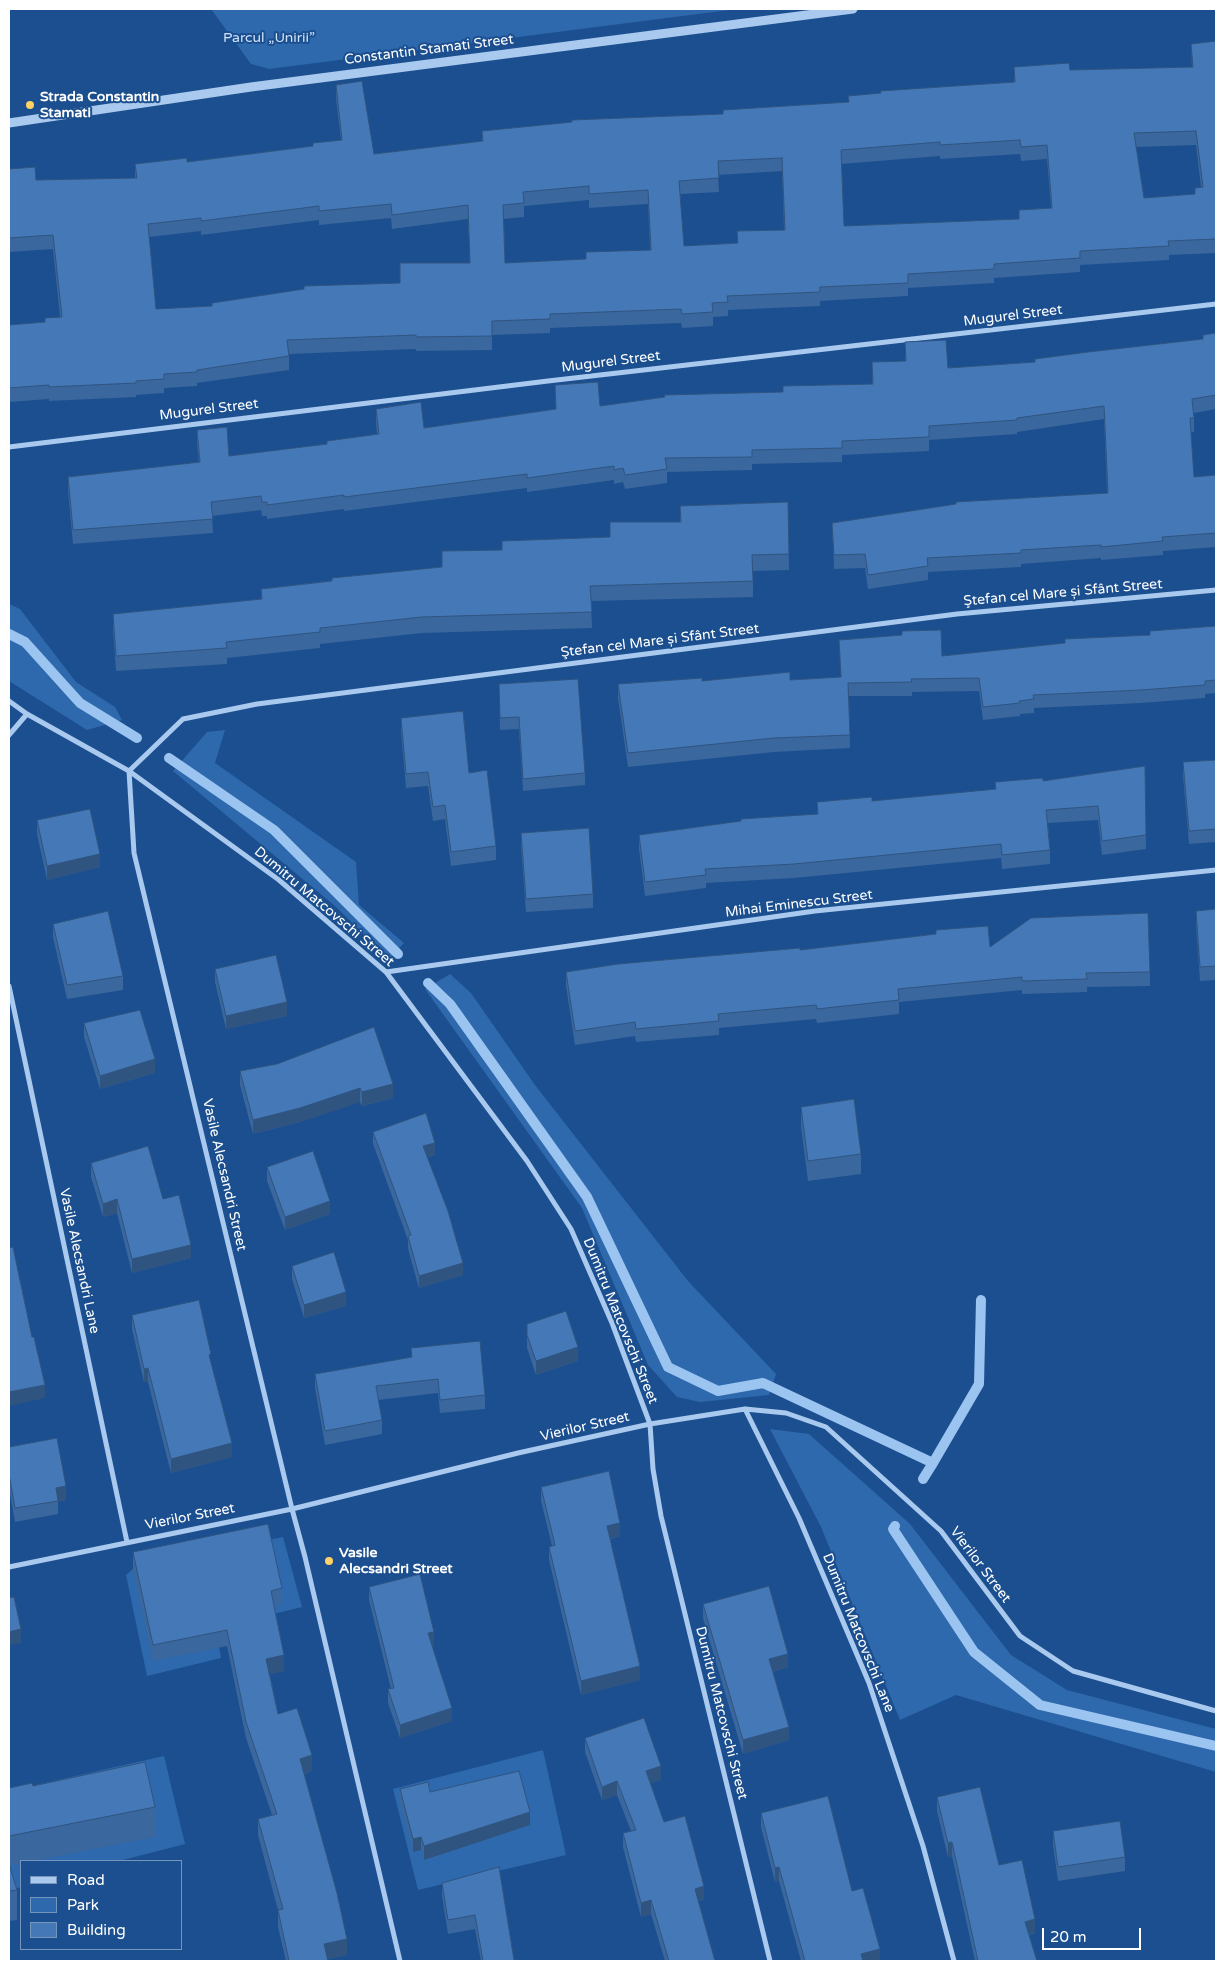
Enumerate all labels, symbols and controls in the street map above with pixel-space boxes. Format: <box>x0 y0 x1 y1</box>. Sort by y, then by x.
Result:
park label: Parcul „Unirii” <box>223 30 315 46</box>
street label: Constantin Stamati Street <box>343 31 515 69</box>
place label: Strada Constantin Stamati <box>40 89 159 121</box>
marker: Strada Constantin Stamati <box>24 99 36 111</box>
street label: Mugurel Street <box>963 302 1063 330</box>
street label: Mugurel Street <box>561 348 661 376</box>
street label: Mugurel Street <box>159 396 259 424</box>
street label: Ştefan cel Mare și Sfânt Street <box>963 576 1163 610</box>
street label: Ştefan cel Mare și Sfânt Street <box>560 620 760 662</box>
street label: Dumitru Matcovschi Street <box>251 843 397 971</box>
street label: Mihai Eminescu Street <box>724 887 874 921</box>
street label: Vasile Alecsandri Street <box>198 1097 250 1253</box>
street label: Vasile Alecsandri Lane <box>55 1187 103 1335</box>
street label: Dumitru Matcovschi Street <box>579 1235 661 1407</box>
street label: Vierilor Street <box>539 1409 631 1445</box>
street label: Vierilor Street <box>144 1500 236 1534</box>
street label: Vierilor Street <box>946 1524 1014 1606</box>
place label: Vasile Alecsandri Street <box>339 1545 453 1578</box>
street label: Dumitru Matcovschi Lane <box>818 1551 898 1715</box>
marker: Vasile Alecsandri Street <box>323 1555 335 1567</box>
street label: Dumitru Matcovschi Street <box>691 1625 751 1801</box>
legend <box>20 1860 182 1950</box>
text: Road <box>67 1871 105 1889</box>
text: Park <box>67 1896 99 1914</box>
scale bar <box>1045 1918 1144 1950</box>
text: Building <box>67 1921 126 1939</box>
text: 20 m <box>1050 1928 1087 1946</box>

